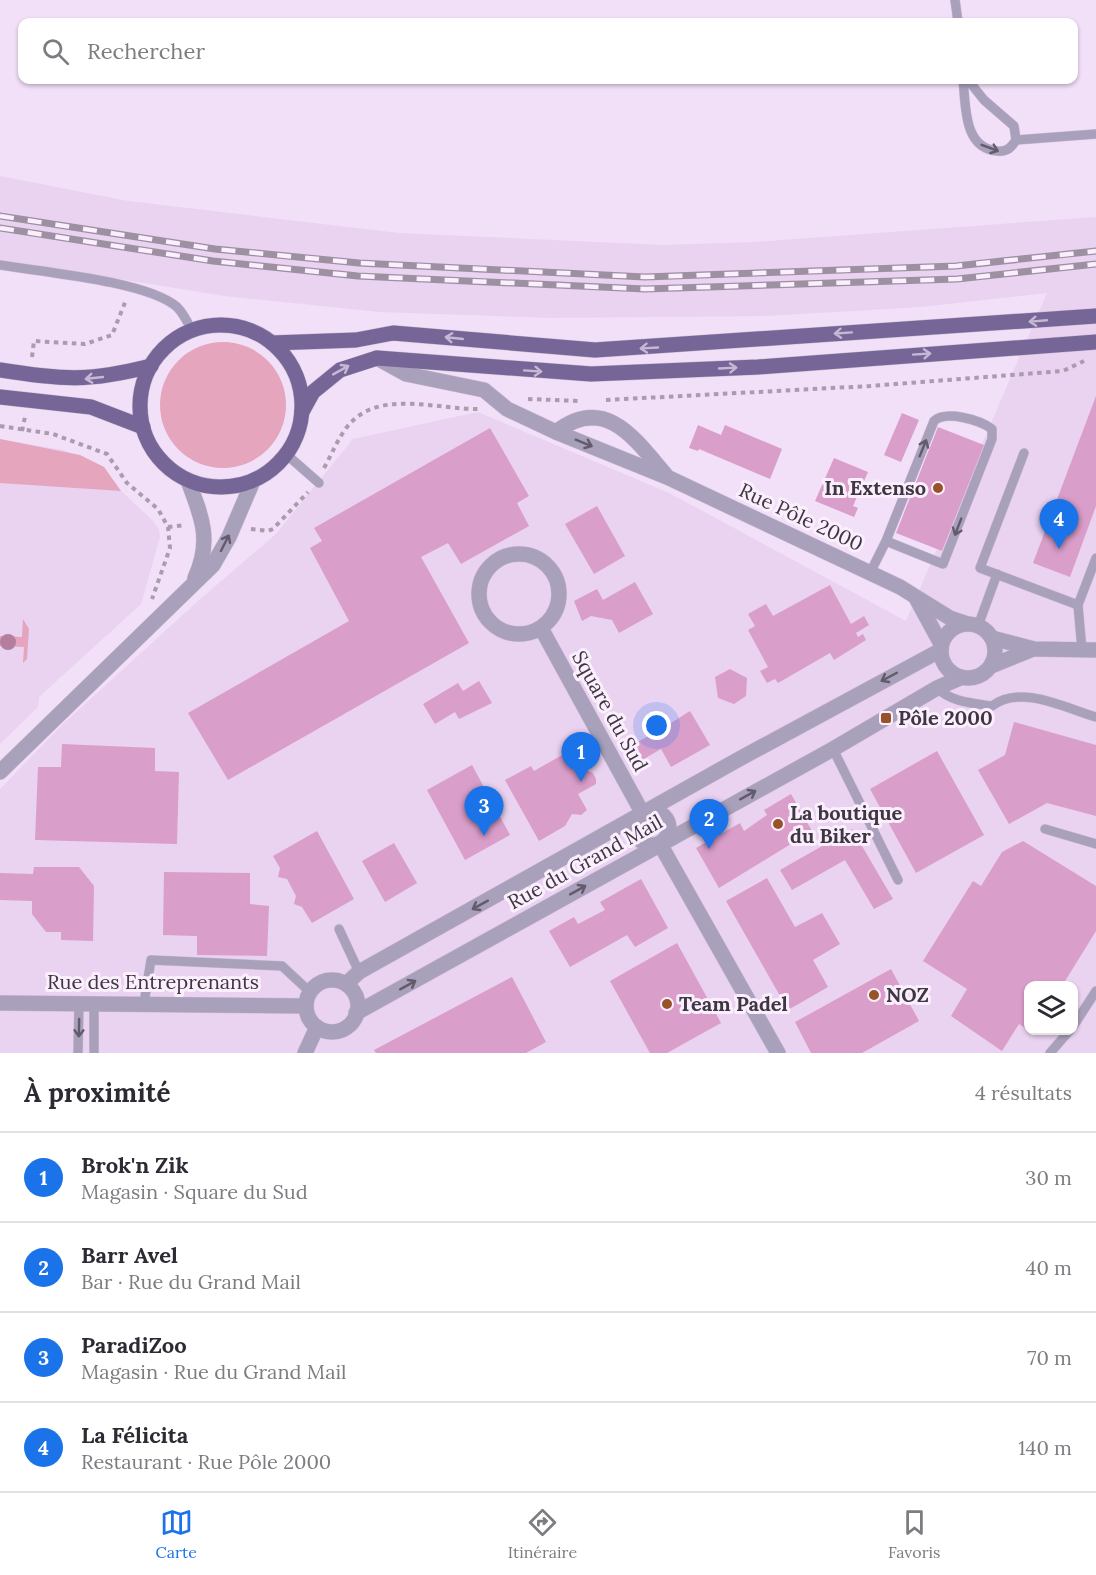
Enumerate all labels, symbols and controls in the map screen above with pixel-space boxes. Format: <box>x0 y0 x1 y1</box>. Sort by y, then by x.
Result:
search box <box>18 18 1078 84</box>
icon: search <box>39 35 72 68</box>
text: Rechercher <box>87 37 205 65</box>
one-way arrow <box>980 143 998 154</box>
one-way arrow <box>1028 316 1048 327</box>
one-way arrow <box>834 328 854 339</box>
one-way arrow <box>445 332 465 343</box>
one-way arrow <box>639 342 659 353</box>
one-way arrow <box>912 349 932 360</box>
one-way arrow <box>717 363 737 374</box>
one-way arrow <box>332 364 349 376</box>
one-way arrow <box>522 366 542 377</box>
one-way arrow <box>85 373 104 384</box>
one-way arrow <box>574 439 592 450</box>
one-way arrow <box>919 439 930 457</box>
place label: In Extenso <box>824 475 926 500</box>
street label: Rue Pôle 2000 <box>735 477 867 556</box>
marker: In Extenso <box>931 481 945 495</box>
pin: 4 <box>1040 500 1078 549</box>
one-way arrow <box>952 517 963 535</box>
one-way arrow <box>220 535 232 553</box>
street label: Square du Sud <box>567 646 654 775</box>
one-way arrow <box>881 672 899 683</box>
place label: Pôle 2000 <box>898 705 993 730</box>
your location <box>642 711 671 740</box>
marker: Pôle 2000 <box>879 711 893 725</box>
pin: 1 <box>562 732 600 782</box>
pin: 3 <box>464 786 504 836</box>
one-way arrow <box>739 789 757 800</box>
pin: 2 <box>690 800 728 849</box>
place label: La boutique du Biker <box>790 800 902 848</box>
street label: Rue du Grand Mail <box>503 809 666 914</box>
marker: La boutique du Biker <box>771 817 785 831</box>
one-way arrow <box>569 884 586 896</box>
one-way arrow <box>472 899 489 911</box>
street label: Rue des Entreprenants <box>47 969 259 994</box>
one-way arrow <box>398 979 416 990</box>
map controls <box>1024 981 1078 1035</box>
button: layers <box>1024 981 1078 1035</box>
place label: NOZ <box>886 982 929 1007</box>
marker: NOZ <box>867 988 881 1002</box>
place label: Team Padel <box>679 991 788 1016</box>
marker: Team Padel <box>660 997 674 1011</box>
one-way arrow <box>73 1018 84 1038</box>
text: À proximité <box>24 1076 170 1109</box>
text: 4 résultats <box>975 1080 1072 1105</box>
text: Brok'n Zik <box>81 1151 188 1179</box>
text: 1 <box>39 1165 48 1190</box>
text: 30 m <box>1025 1165 1072 1190</box>
text: Magasin · Square du Sud <box>81 1179 308 1204</box>
text: Barr Avel <box>81 1241 178 1269</box>
text: 2 <box>38 1255 49 1280</box>
text: 40 m <box>1026 1255 1072 1280</box>
text: Bar · Rue du Grand Mail <box>81 1269 301 1294</box>
text: ParadiZoo <box>81 1331 187 1359</box>
text: 3 <box>38 1345 49 1370</box>
text: 70 m <box>1027 1345 1072 1370</box>
text: Magasin · Rue du Grand Mail <box>81 1359 347 1384</box>
text: La Félicita <box>81 1421 188 1449</box>
text: 4 <box>38 1435 49 1460</box>
text: 140 m <box>1018 1435 1072 1460</box>
text: Restaurant · Rue Pôle 2000 <box>81 1449 331 1474</box>
tab: Carte <box>156 1506 197 1562</box>
tab: Itinéraire <box>508 1506 577 1562</box>
tab: Favoris <box>888 1506 940 1562</box>

